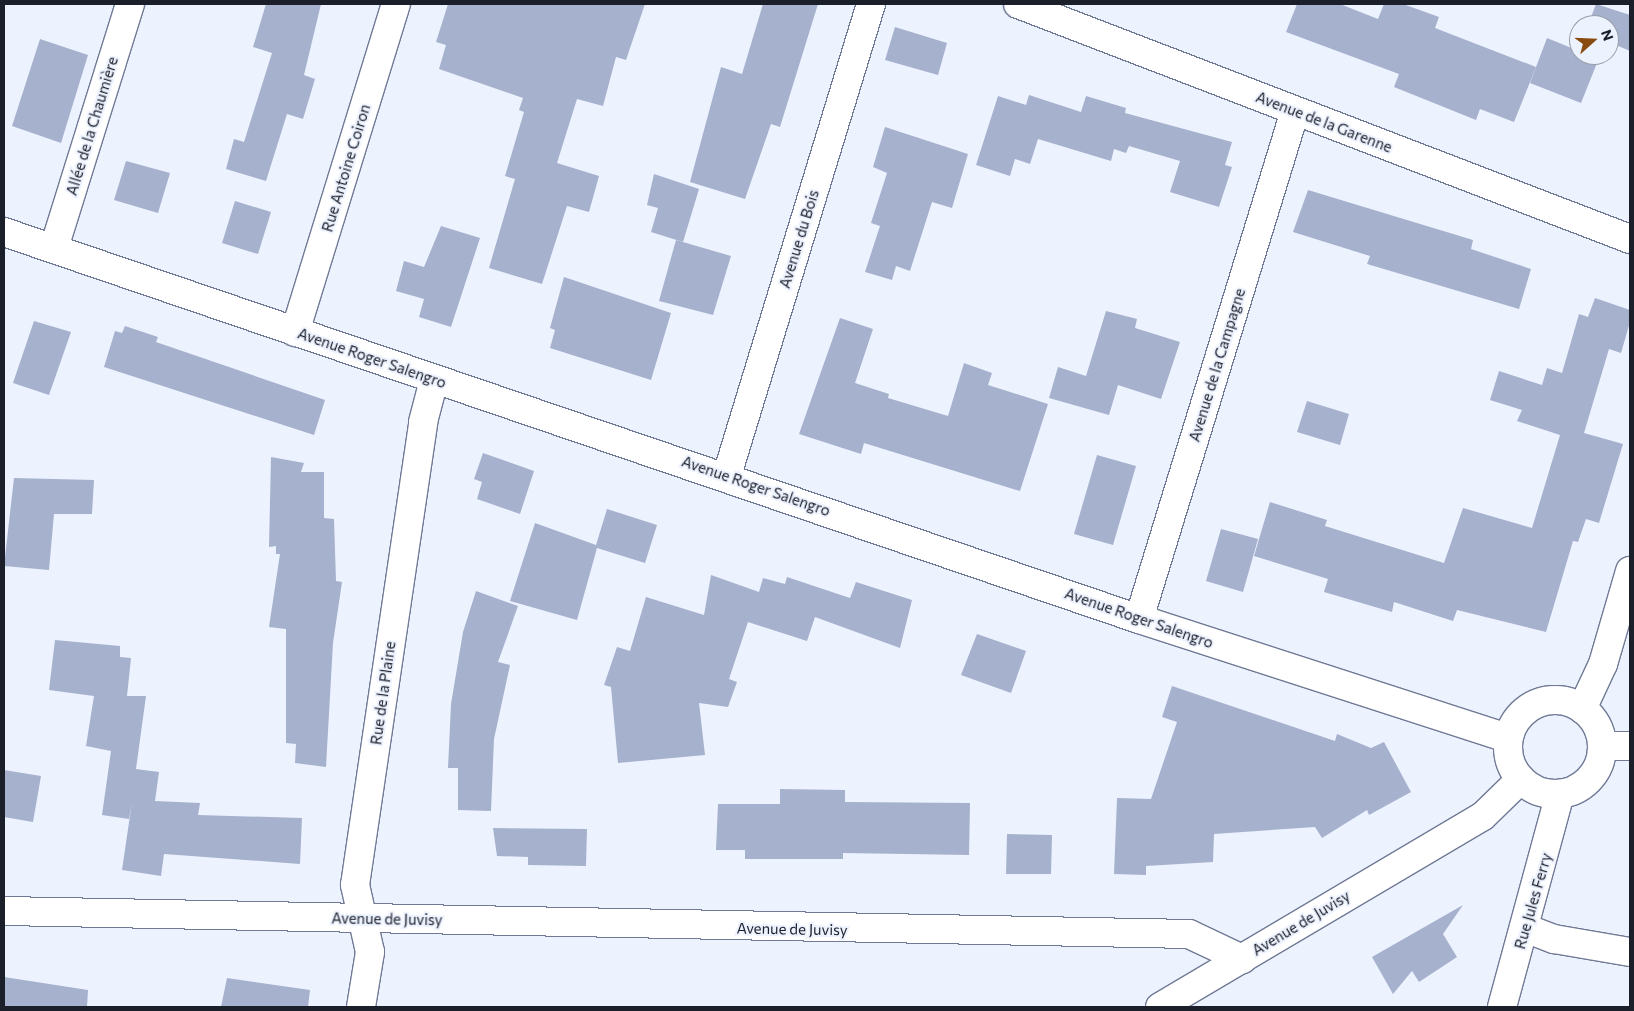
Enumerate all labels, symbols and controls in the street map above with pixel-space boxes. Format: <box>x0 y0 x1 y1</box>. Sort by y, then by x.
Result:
north arrow <box>1569 15 1619 65</box>
text: N <box>1598 27 1617 43</box>
street label: Allée de la Chaumière <box>62 54 122 198</box>
street label: Avenue de la Garenne <box>1253 88 1395 156</box>
street label: Rue Antoine Coiron <box>318 102 374 234</box>
street label: Avenue du Bois <box>775 188 823 290</box>
street label: Avenue de la Campagne <box>1185 286 1249 444</box>
street label: Avenue Roger Salengro <box>295 324 449 392</box>
street label: Avenue Roger Salengro <box>679 452 833 520</box>
street label: Avenue Roger Salengro <box>1062 584 1216 652</box>
street label: Rue de la Plaine <box>367 640 399 746</box>
street label: Rue Jules Ferry <box>1511 851 1555 951</box>
street label: Avenue de Juvisy <box>1249 887 1353 959</box>
street label: Avenue de Juvisy <box>331 909 443 929</box>
street label: Avenue de Juvisy <box>736 919 848 939</box>

